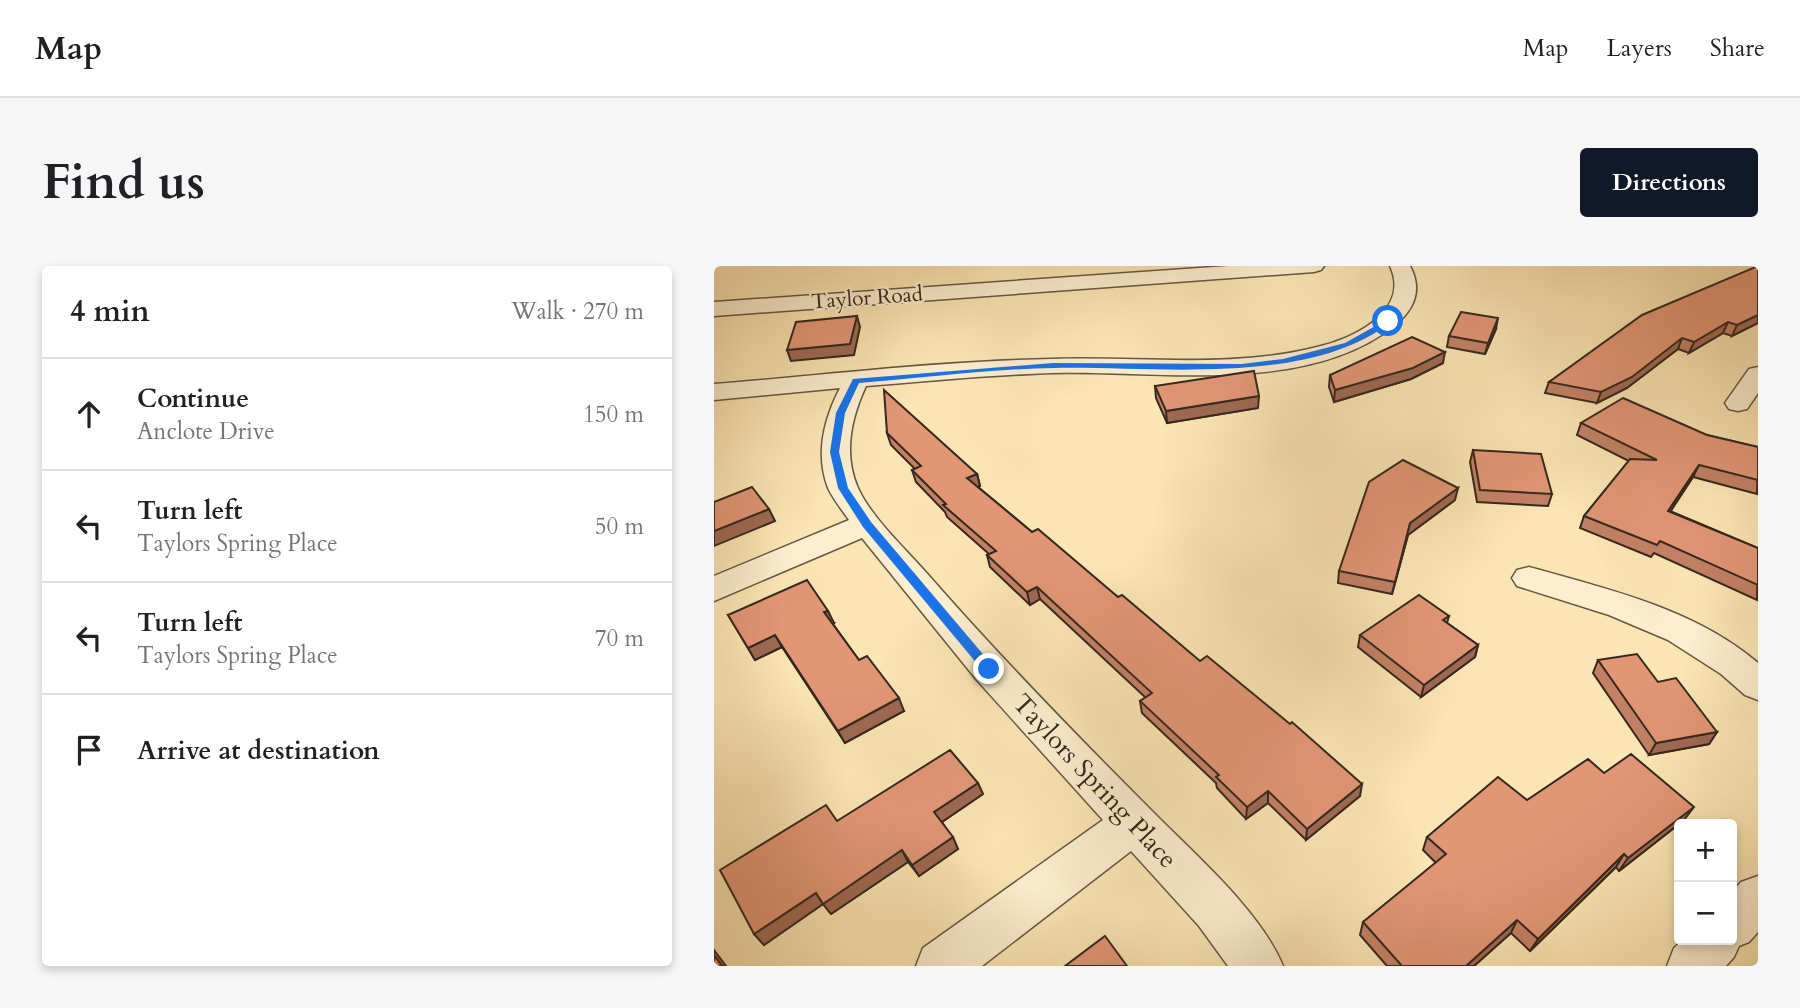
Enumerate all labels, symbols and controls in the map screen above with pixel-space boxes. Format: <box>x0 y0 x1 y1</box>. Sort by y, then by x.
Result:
text: Map <box>35 26 102 71</box>
text: Map <box>1523 32 1569 65</box>
text: Layers <box>1607 32 1672 65</box>
text: Share <box>1710 32 1765 65</box>
button: Directions <box>1580 148 1758 217</box>
text: Find us <box>42 149 205 216</box>
street label: Taylor Road <box>810 280 924 316</box>
text: 4 min <box>70 291 150 332</box>
text: Walk · 270 m <box>511 296 644 327</box>
route start <box>1372 305 1403 336</box>
text: Continue <box>137 381 249 416</box>
icon: ahead <box>70 395 108 433</box>
text: 150 m <box>583 399 644 430</box>
text: Anclote Drive <box>137 416 275 447</box>
text: Turn left <box>137 493 242 528</box>
icon: left <box>70 507 108 545</box>
text: 50 m <box>595 511 644 542</box>
text: Taylors Spring Place <box>137 528 338 559</box>
text: Turn left <box>137 605 242 640</box>
icon: left <box>70 619 108 657</box>
text: 70 m <box>595 623 644 654</box>
text: Taylors Spring Place <box>137 640 338 671</box>
route end <box>973 653 1004 684</box>
street label: Taylors Spring Place <box>1005 686 1185 876</box>
icon: arrive <box>70 731 108 769</box>
text: Arrive at destination <box>137 733 380 768</box>
map controls <box>1674 819 1737 945</box>
button: + <box>1674 819 1737 882</box>
button: − <box>1674 882 1737 945</box>

